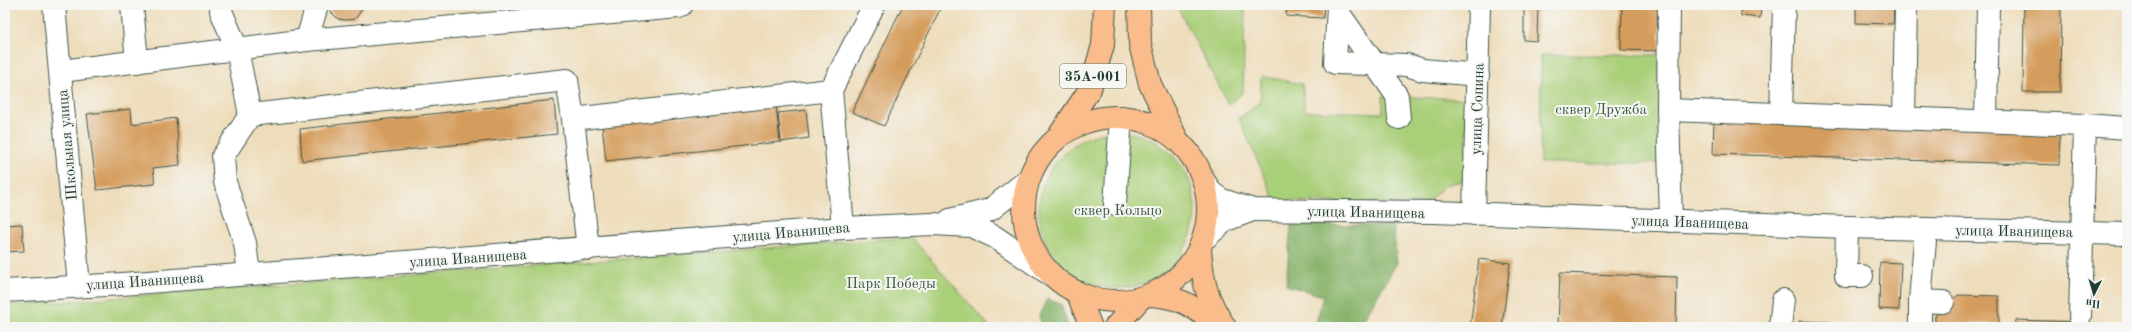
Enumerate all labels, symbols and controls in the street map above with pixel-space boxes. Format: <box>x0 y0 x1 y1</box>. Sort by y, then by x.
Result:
street label: улица Сопина <box>1469 62 1488 155</box>
road number: 35А-001 <box>1060 64 1126 88</box>
street label: Школьная улица <box>56 88 81 201</box>
park label: сквер Дружба <box>1555 103 1647 118</box>
park label: сквер Кольцо <box>1074 204 1162 219</box>
street label: улица Иванищева <box>1307 205 1426 222</box>
street label: улица Иванищева <box>1631 214 1750 233</box>
street label: улица Иванищева <box>732 221 851 246</box>
street label: улица Иванищева <box>1955 224 2074 241</box>
street label: улица Иванищева <box>409 248 528 271</box>
street label: улица Иванищева <box>86 271 205 294</box>
north arrow <box>2074 274 2114 314</box>
park label: Парк Победы <box>846 277 936 292</box>
text: Пн <box>2085 296 2101 309</box>

